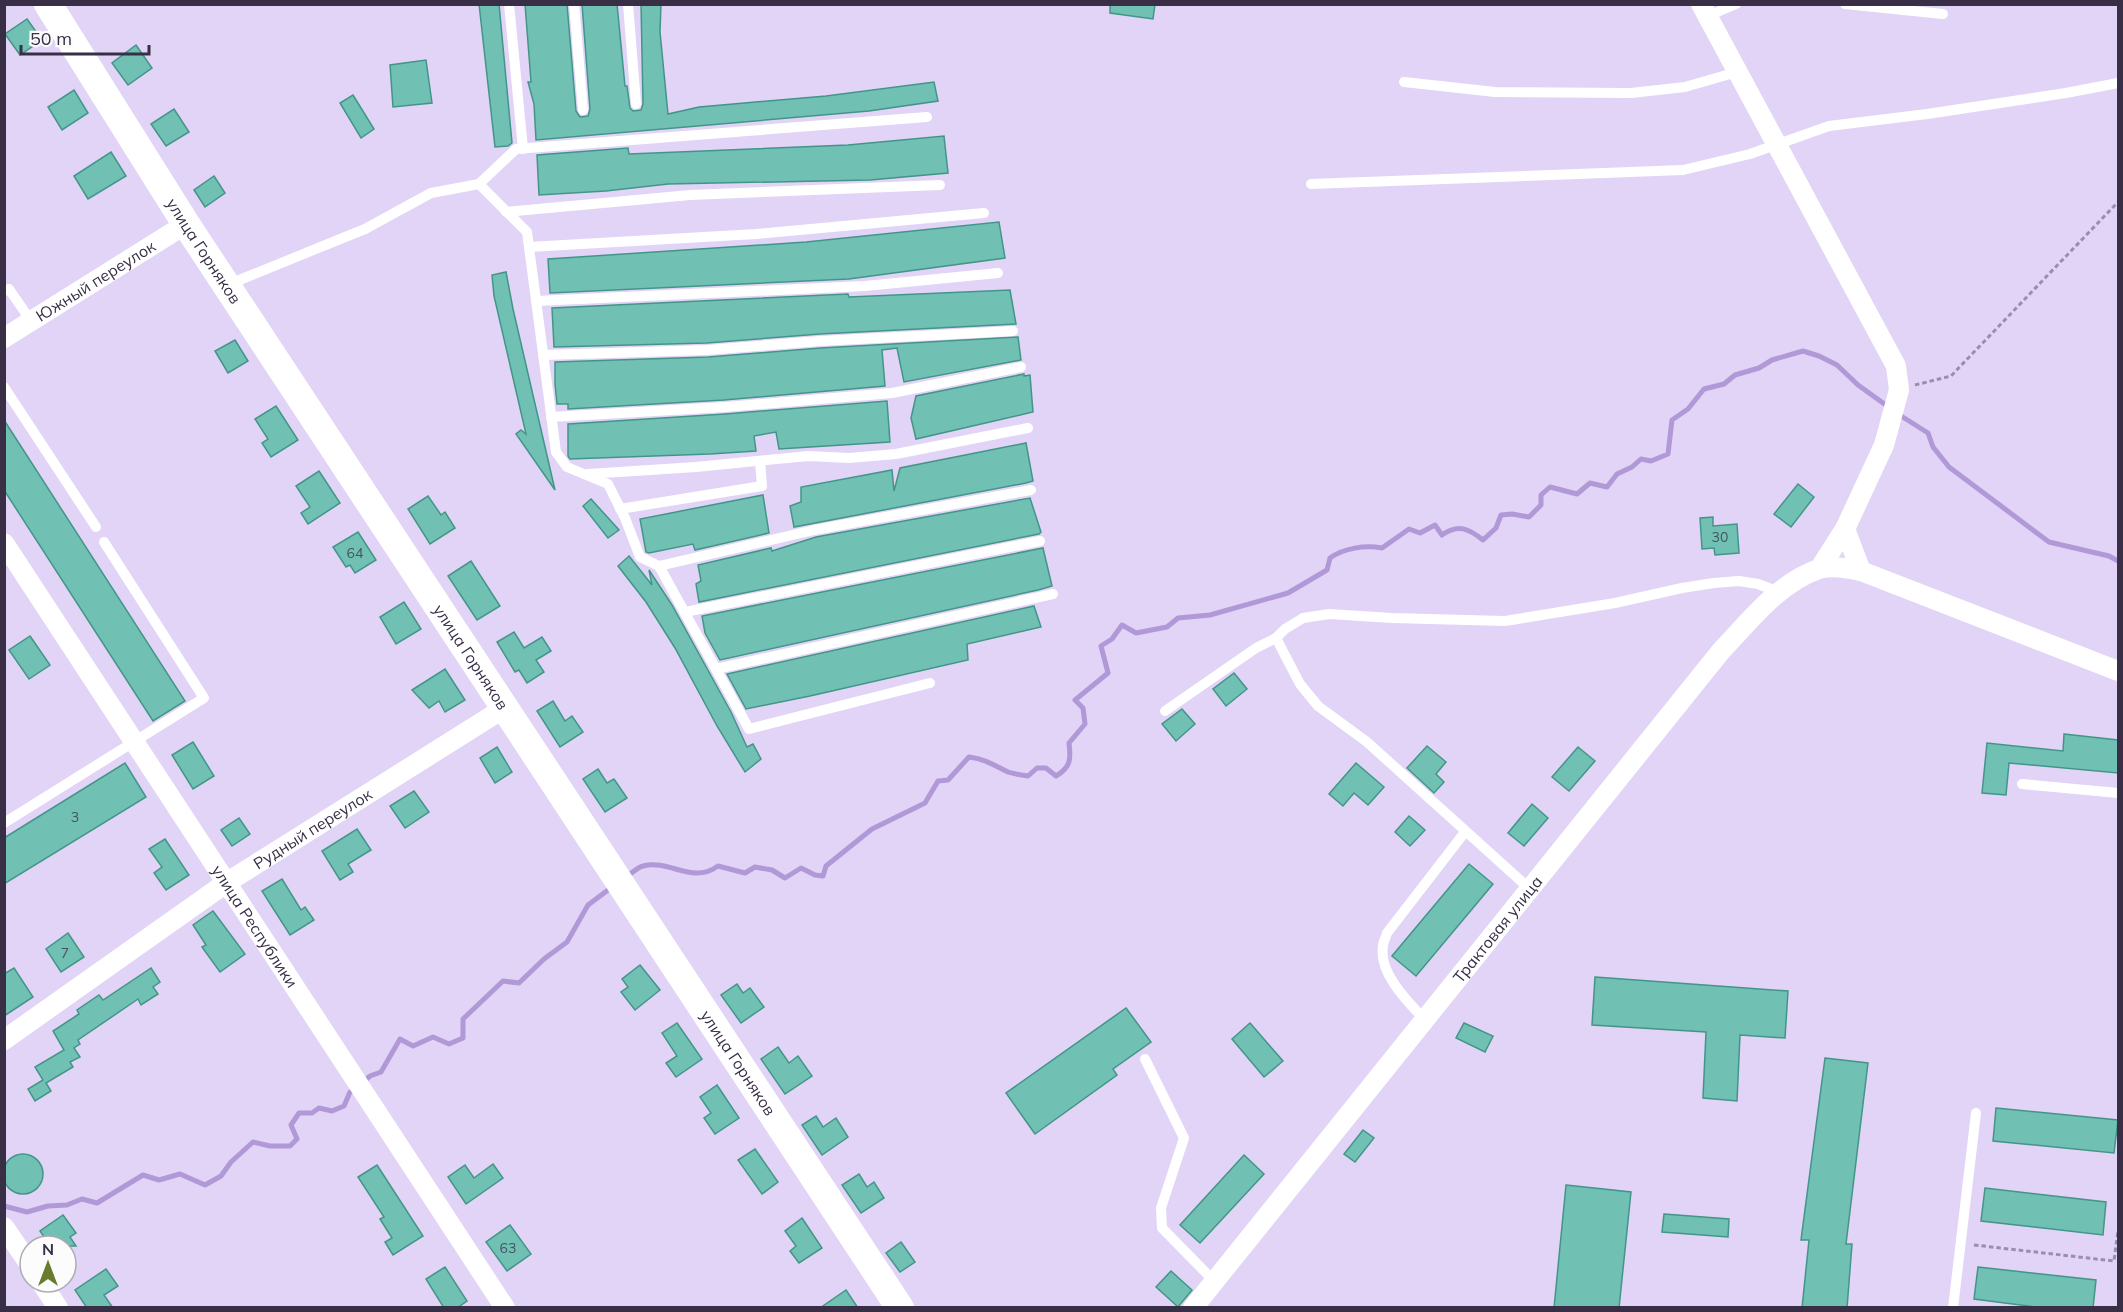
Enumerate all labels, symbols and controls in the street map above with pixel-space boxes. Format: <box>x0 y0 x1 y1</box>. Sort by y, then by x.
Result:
scale bar <box>21 18 148 56</box>
text: 50 m <box>30 27 72 50</box>
street label: улица Горняков <box>162 194 246 308</box>
street label: Южный переулок <box>32 236 159 326</box>
house number: 30 <box>1712 528 1728 546</box>
house number: 64 <box>347 544 364 562</box>
street label: улица Горняков <box>429 600 513 713</box>
street label: Рудный переулок <box>249 784 376 873</box>
house number: 3 <box>71 808 79 826</box>
street label: улица Республики <box>208 861 302 991</box>
street label: Трактовая улица <box>1448 872 1546 987</box>
house number: 7 <box>61 944 69 962</box>
street label: улица Горняков <box>696 1006 780 1119</box>
north arrow <box>18 1234 78 1294</box>
text: N <box>42 1239 54 1259</box>
house number: 63 <box>500 1239 516 1257</box>

